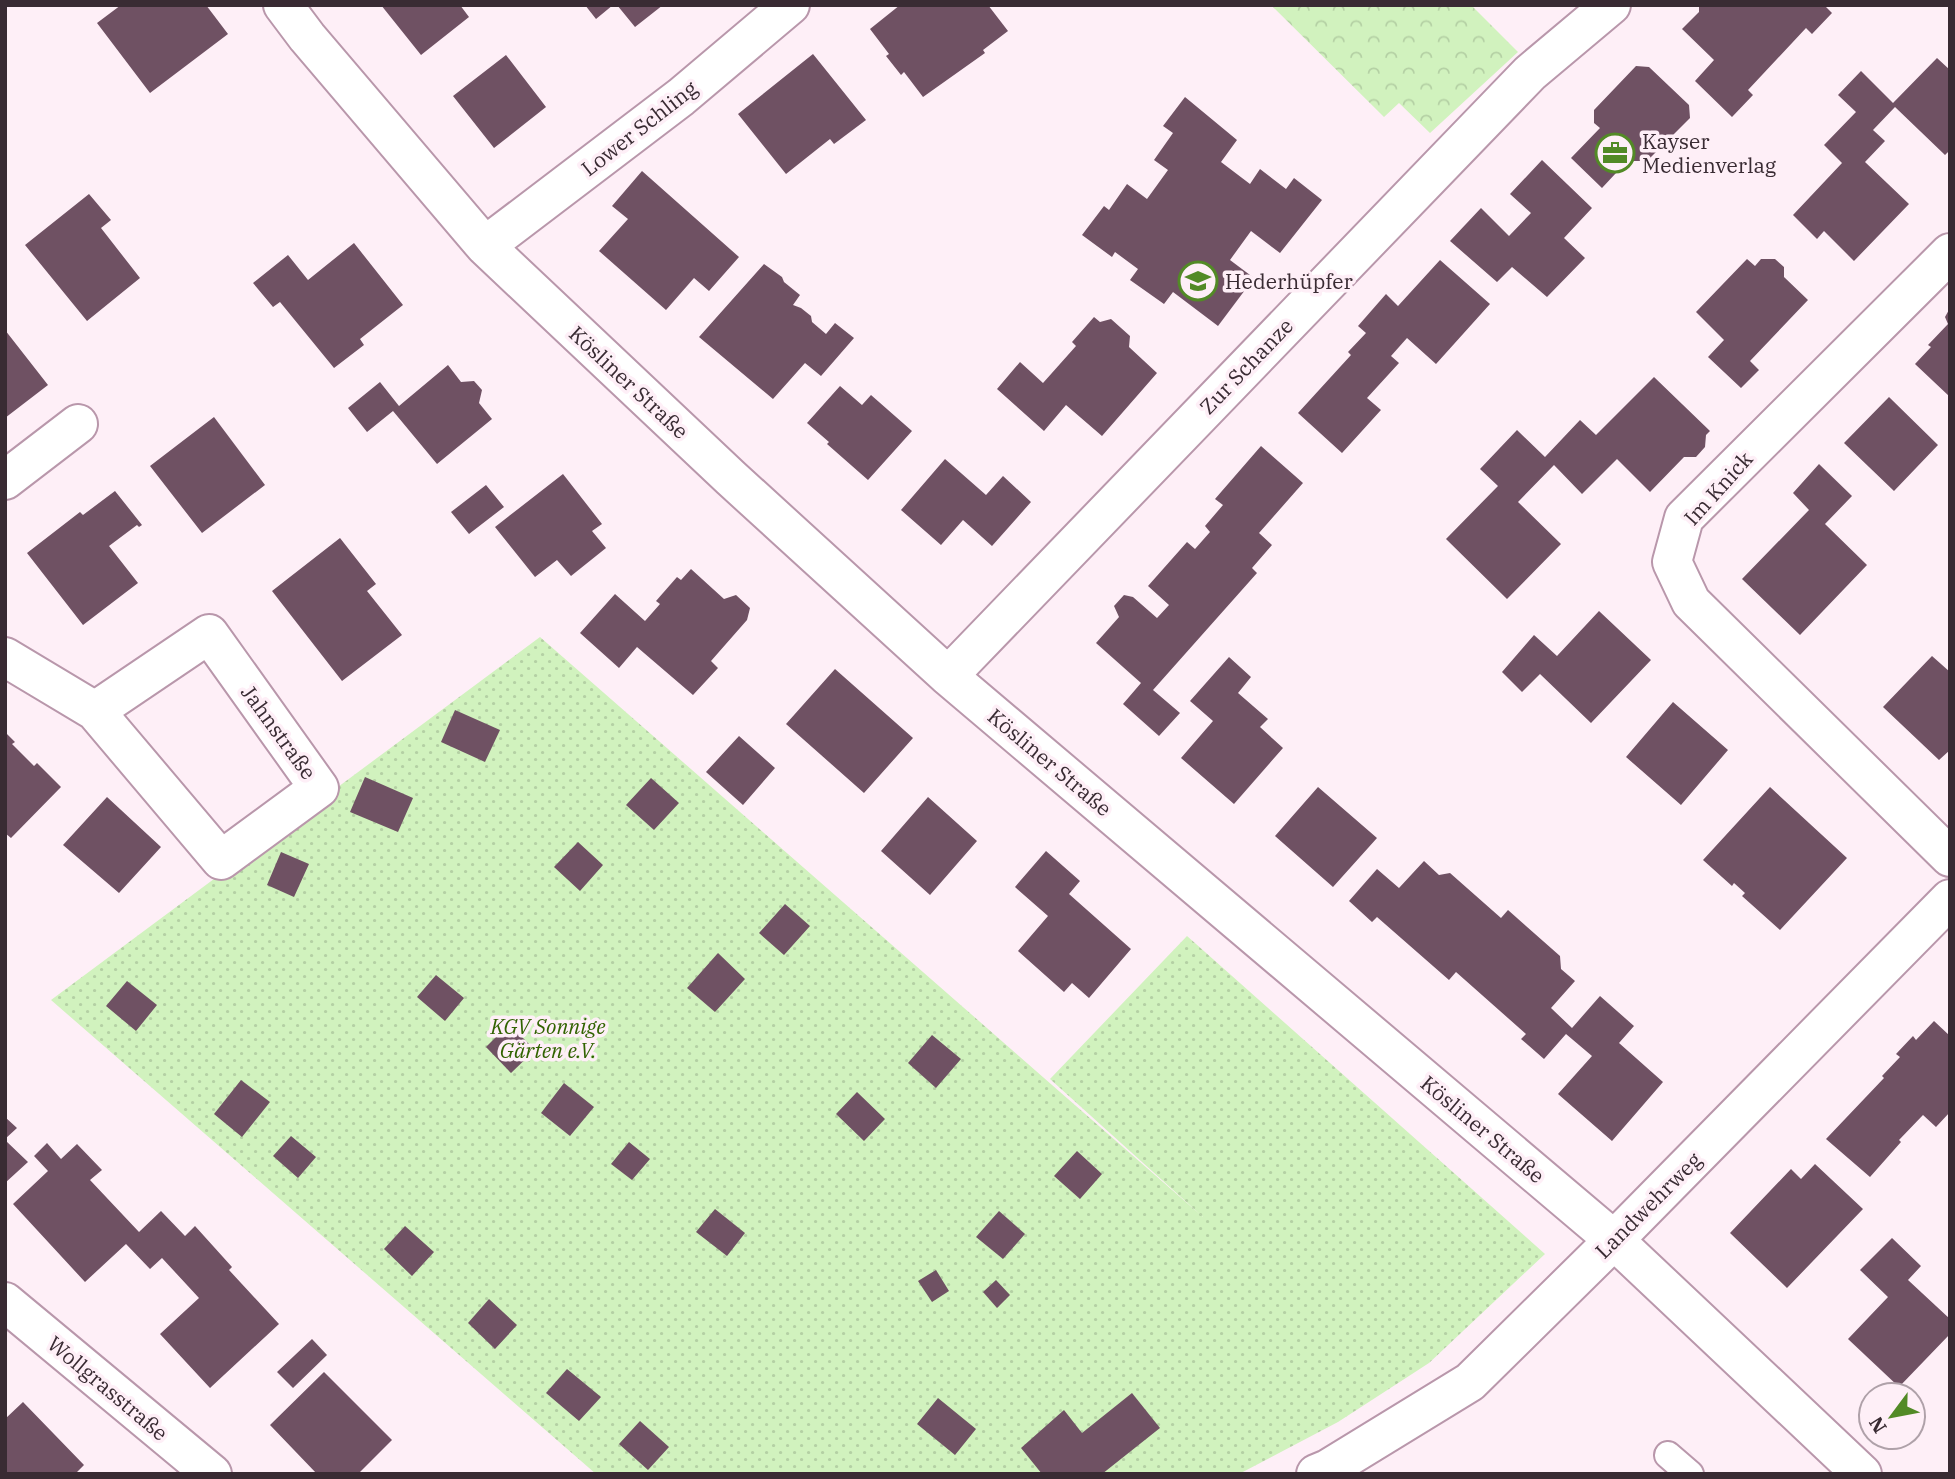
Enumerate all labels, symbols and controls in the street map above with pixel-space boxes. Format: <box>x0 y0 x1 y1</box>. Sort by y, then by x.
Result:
street label: Lower Schling <box>575 74 703 182</box>
place label: Kayser Medienverlag <box>1642 127 1777 179</box>
office icon: Kayser Medienverlag <box>1594 132 1636 174</box>
school or university icon: Hederhüpfer <box>1177 260 1219 302</box>
place label: Hederhüpfer <box>1225 267 1354 295</box>
street label: Zur Schanze <box>1193 312 1299 420</box>
street label: Kösliner Straße <box>563 319 695 445</box>
street label: Im Knick <box>1678 445 1759 531</box>
street label: Jahnstraße <box>235 679 323 785</box>
street label: Kösliner Straße <box>982 702 1118 822</box>
park label: KGV Sonnige Gärten e.V. <box>489 1012 606 1064</box>
street label: Kösliner Straße <box>1415 1069 1551 1189</box>
street label: Landwehrweg <box>1589 1145 1708 1264</box>
street label: Wollgrasstraße <box>42 1329 174 1447</box>
north arrow <box>1857 1381 1927 1451</box>
text: N <box>1863 1412 1892 1438</box>

